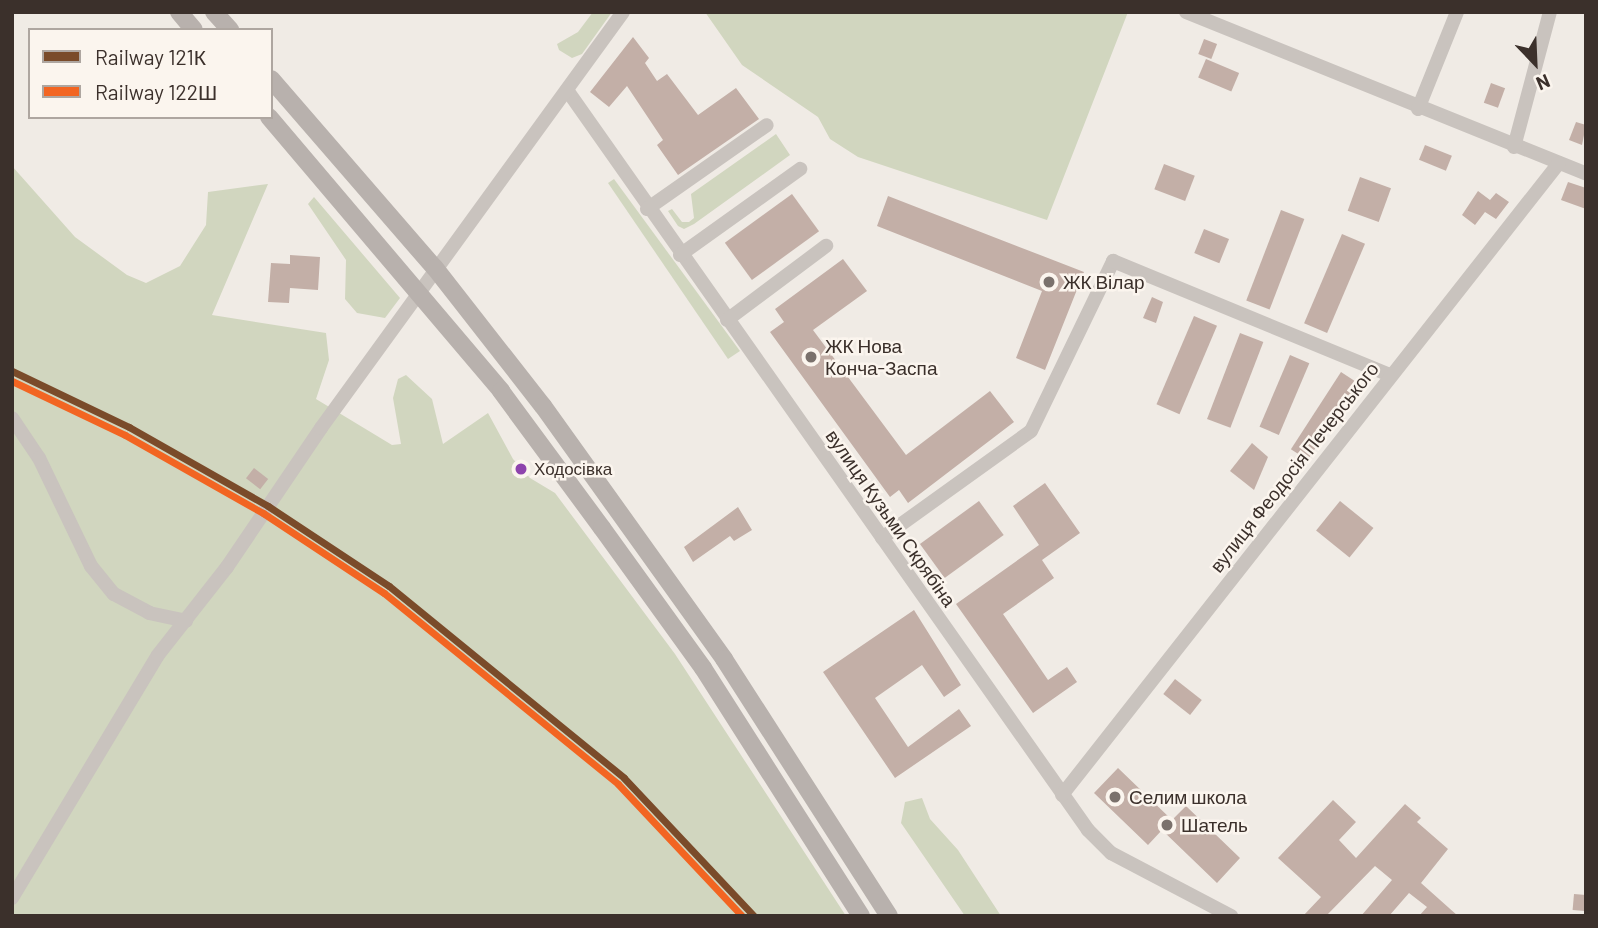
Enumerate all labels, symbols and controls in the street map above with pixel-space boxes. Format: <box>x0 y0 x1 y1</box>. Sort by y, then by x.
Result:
legend <box>28 28 273 119</box>
north arrow <box>1500 28 1570 98</box>
text: Railway 121К <box>95 44 206 69</box>
text: N <box>1533 70 1554 96</box>
text: Railway 122Ш <box>95 79 217 104</box>
place label: ЖК Вілар <box>1063 271 1145 293</box>
marker: ЖК Вілар <box>1041 274 1057 290</box>
place label: ЖК Нова Конча-Заспа <box>825 335 937 379</box>
marker: ЖК Нова Конча-Заспа <box>803 349 819 365</box>
street label: вулиця Феодосія Печерського <box>1205 357 1383 577</box>
street label: вулиця Кузьми Скрябіна <box>821 425 961 611</box>
place label: Ходосівка <box>534 459 612 479</box>
marker: Ходосівка <box>514 462 528 476</box>
place label: Селим школа <box>1129 786 1247 808</box>
marker: Селим школа <box>1107 789 1123 805</box>
place label: Шатель <box>1181 814 1248 836</box>
marker: Шатель <box>1159 817 1175 833</box>

